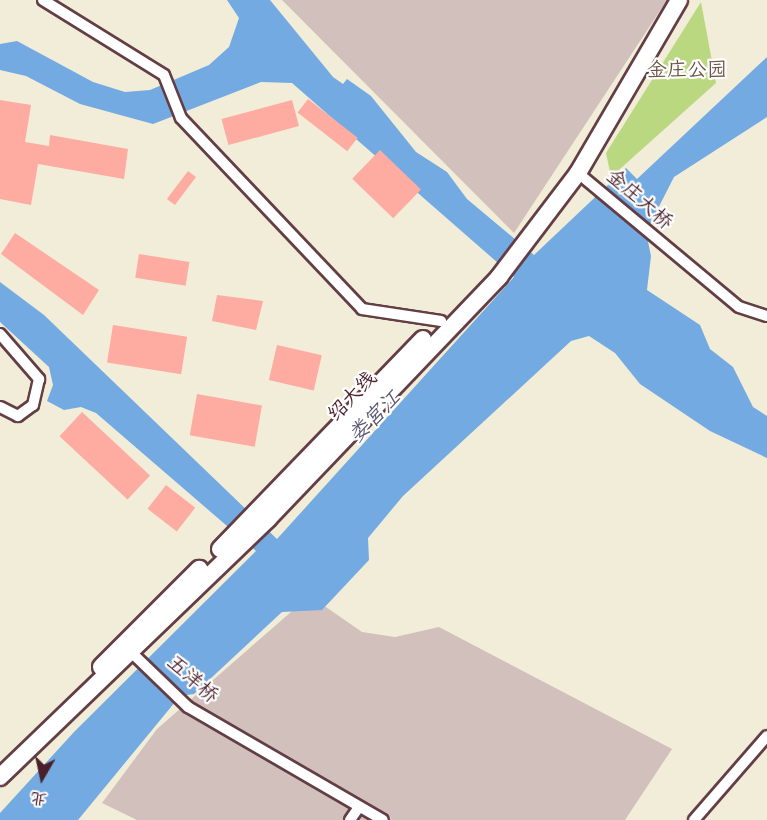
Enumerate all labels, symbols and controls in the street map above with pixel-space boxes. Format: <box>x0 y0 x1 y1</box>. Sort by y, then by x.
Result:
park label: 金庄公园 <box>647 60 727 84</box>
street label: 金庄大桥 <box>600 166 676 236</box>
street label: 绍大线 <box>325 368 383 428</box>
water label: 娄宫江 <box>346 388 408 450</box>
street label: 五洋桥 <box>160 652 222 710</box>
north arrow <box>12 748 72 808</box>
text: 北 <box>30 786 49 807</box>

